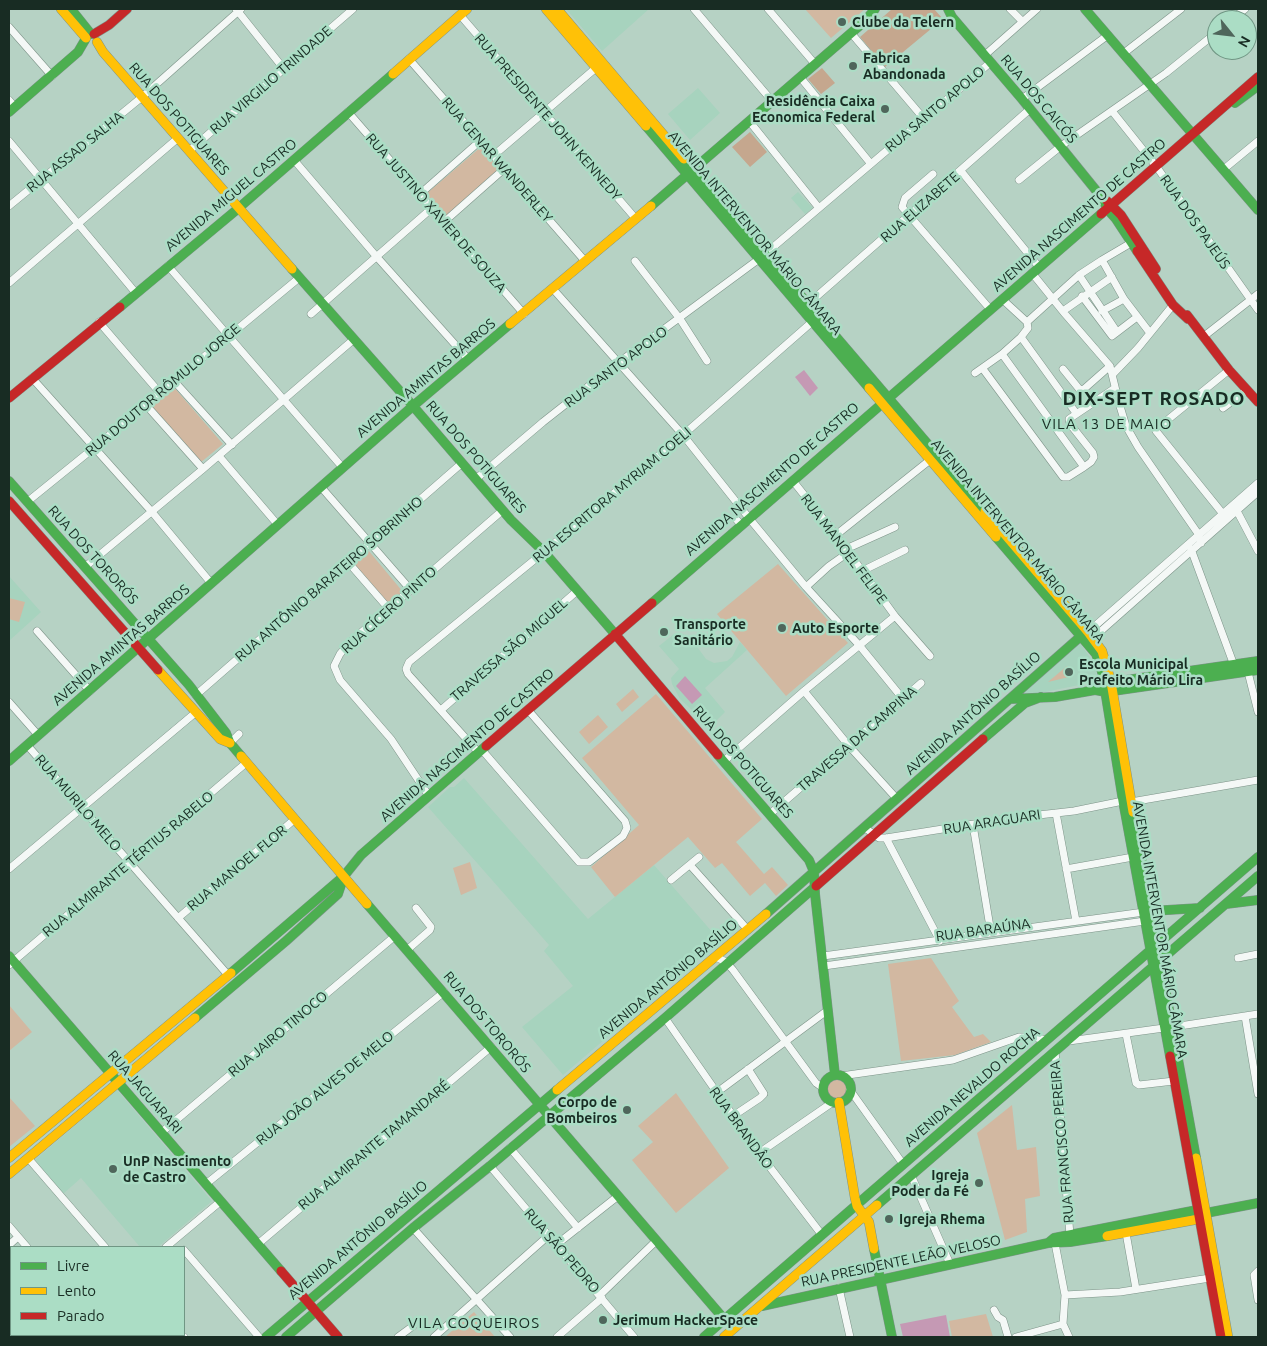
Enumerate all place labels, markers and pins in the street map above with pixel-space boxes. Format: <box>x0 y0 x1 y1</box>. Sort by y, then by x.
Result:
place label: Clube da Telern <box>852 14 954 30</box>
marker: Clube da Telern <box>836 16 848 28</box>
place label: Fabrica Abandonada <box>863 50 946 82</box>
marker: Fabrica Abandonada <box>847 60 859 72</box>
place label: Residência Caixa Economica Federal <box>752 93 875 125</box>
marker: Residência Caixa Economica Federal <box>879 103 891 115</box>
place label: Transporte Sanitário <box>674 616 746 648</box>
place label: Auto Esporte <box>792 620 879 636</box>
marker: Auto Esporte <box>776 622 788 634</box>
marker: Transporte Sanitário <box>658 626 670 638</box>
place label: Escola Municipal Prefeito Mário Lira <box>1079 656 1203 689</box>
marker: Escola Municipal Prefeito Mário Lira <box>1063 666 1075 678</box>
place label: Corpo de Bombeiros <box>546 1094 617 1126</box>
marker: Corpo de Bombeiros <box>621 1104 633 1116</box>
place label: UnP Nascimento de Castro <box>123 1153 231 1186</box>
marker: UnP Nascimento de Castro <box>107 1163 119 1175</box>
place label: Igreja Poder da Fé <box>891 1167 969 1200</box>
marker: Igreja Poder da Fé <box>973 1177 985 1189</box>
place label: Igreja Rhema <box>899 1211 985 1227</box>
marker: Igreja Rhema <box>883 1213 895 1225</box>
place label: Jerimum HackerSpace <box>613 1312 758 1328</box>
marker: Jerimum HackerSpace <box>597 1314 609 1326</box>

